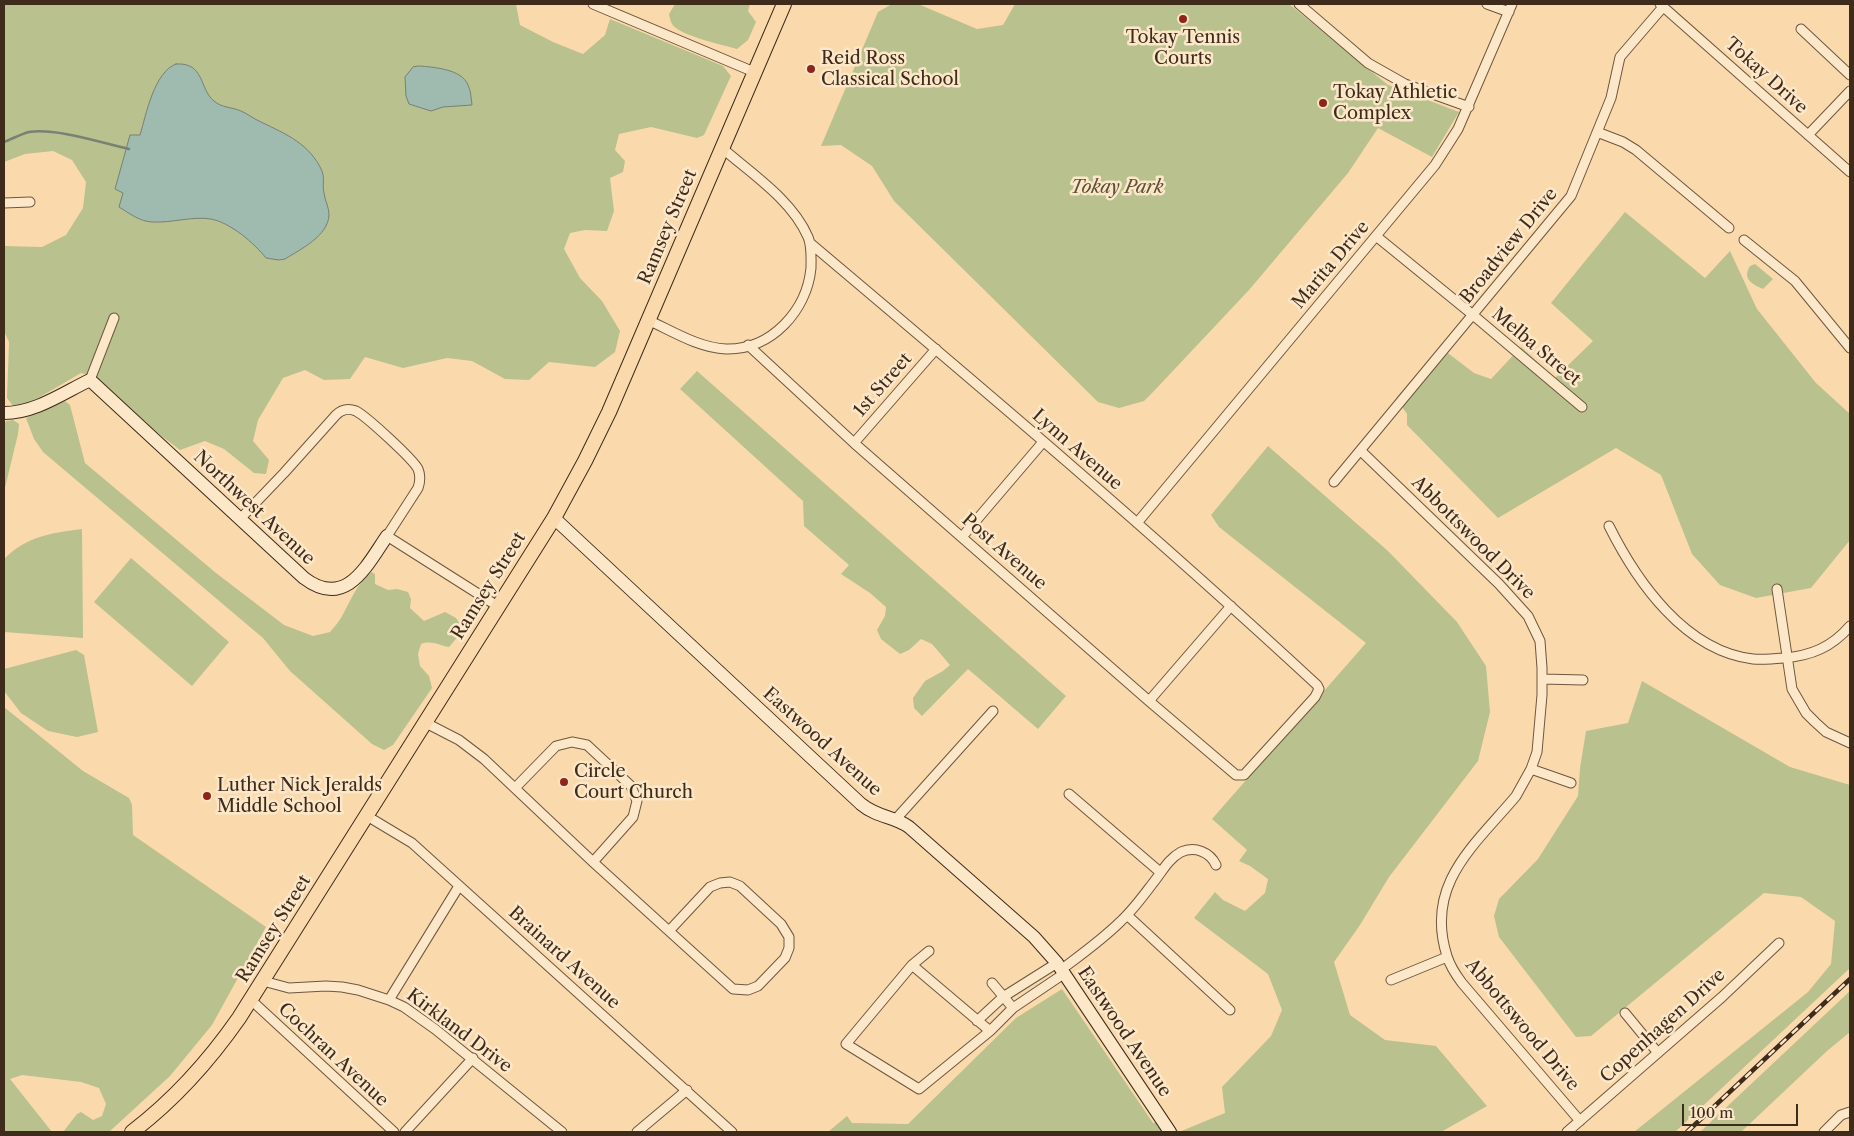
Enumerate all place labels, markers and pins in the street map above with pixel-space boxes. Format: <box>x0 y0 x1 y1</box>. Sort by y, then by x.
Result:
marker: Tokay Tennis Courts <box>1177 13 1189 25</box>
place label: Tokay Tennis Courts <box>1126 27 1240 70</box>
place label: Reid Ross Classical School <box>821 48 959 90</box>
marker: Reid Ross Classical School <box>805 63 817 75</box>
place label: Tokay Athletic Complex <box>1333 82 1457 125</box>
marker: Tokay Athletic Complex <box>1317 97 1329 109</box>
place label: Circle Court Church <box>574 761 693 804</box>
place label: Luther Nick Jeralds Middle School <box>217 775 382 818</box>
marker: Circle Court Church <box>558 776 570 788</box>
marker: Luther Nick Jeralds Middle School <box>201 790 213 802</box>

